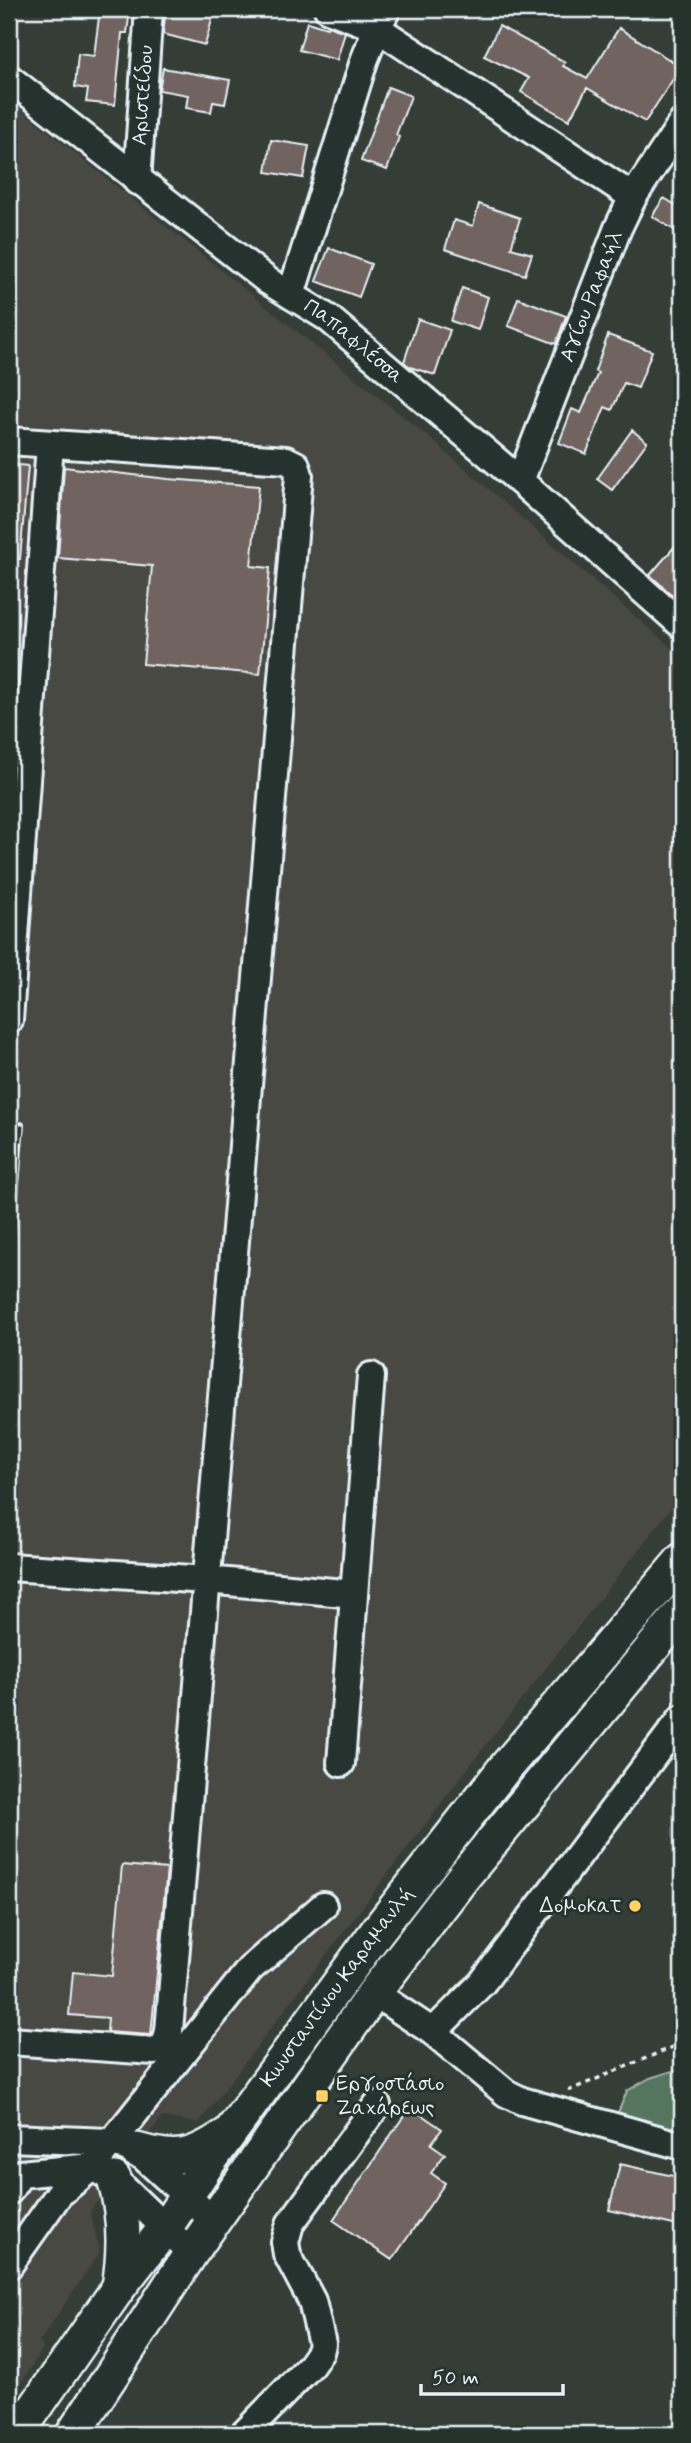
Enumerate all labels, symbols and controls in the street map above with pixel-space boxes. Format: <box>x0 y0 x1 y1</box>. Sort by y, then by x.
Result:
street label: Αριστείδου <box>126 44 160 146</box>
street label: Αγίου Ραφαήλ <box>553 226 630 366</box>
street label: Παπαφλέσσα <box>298 292 409 390</box>
street label: Κωνσταντίνου Καραμανλή <box>254 1881 421 2093</box>
place label: Δομοκατ <box>540 1892 621 1920</box>
marker: Δομοκατ <box>627 1898 643 1914</box>
place label: Εργοστάσιο Ζαχάρεως <box>336 2070 444 2122</box>
marker: Εργοστάσιο Ζαχάρεως <box>314 2088 330 2104</box>
scale bar <box>421 2352 563 2396</box>
text: 50 m <box>432 2364 479 2392</box>

